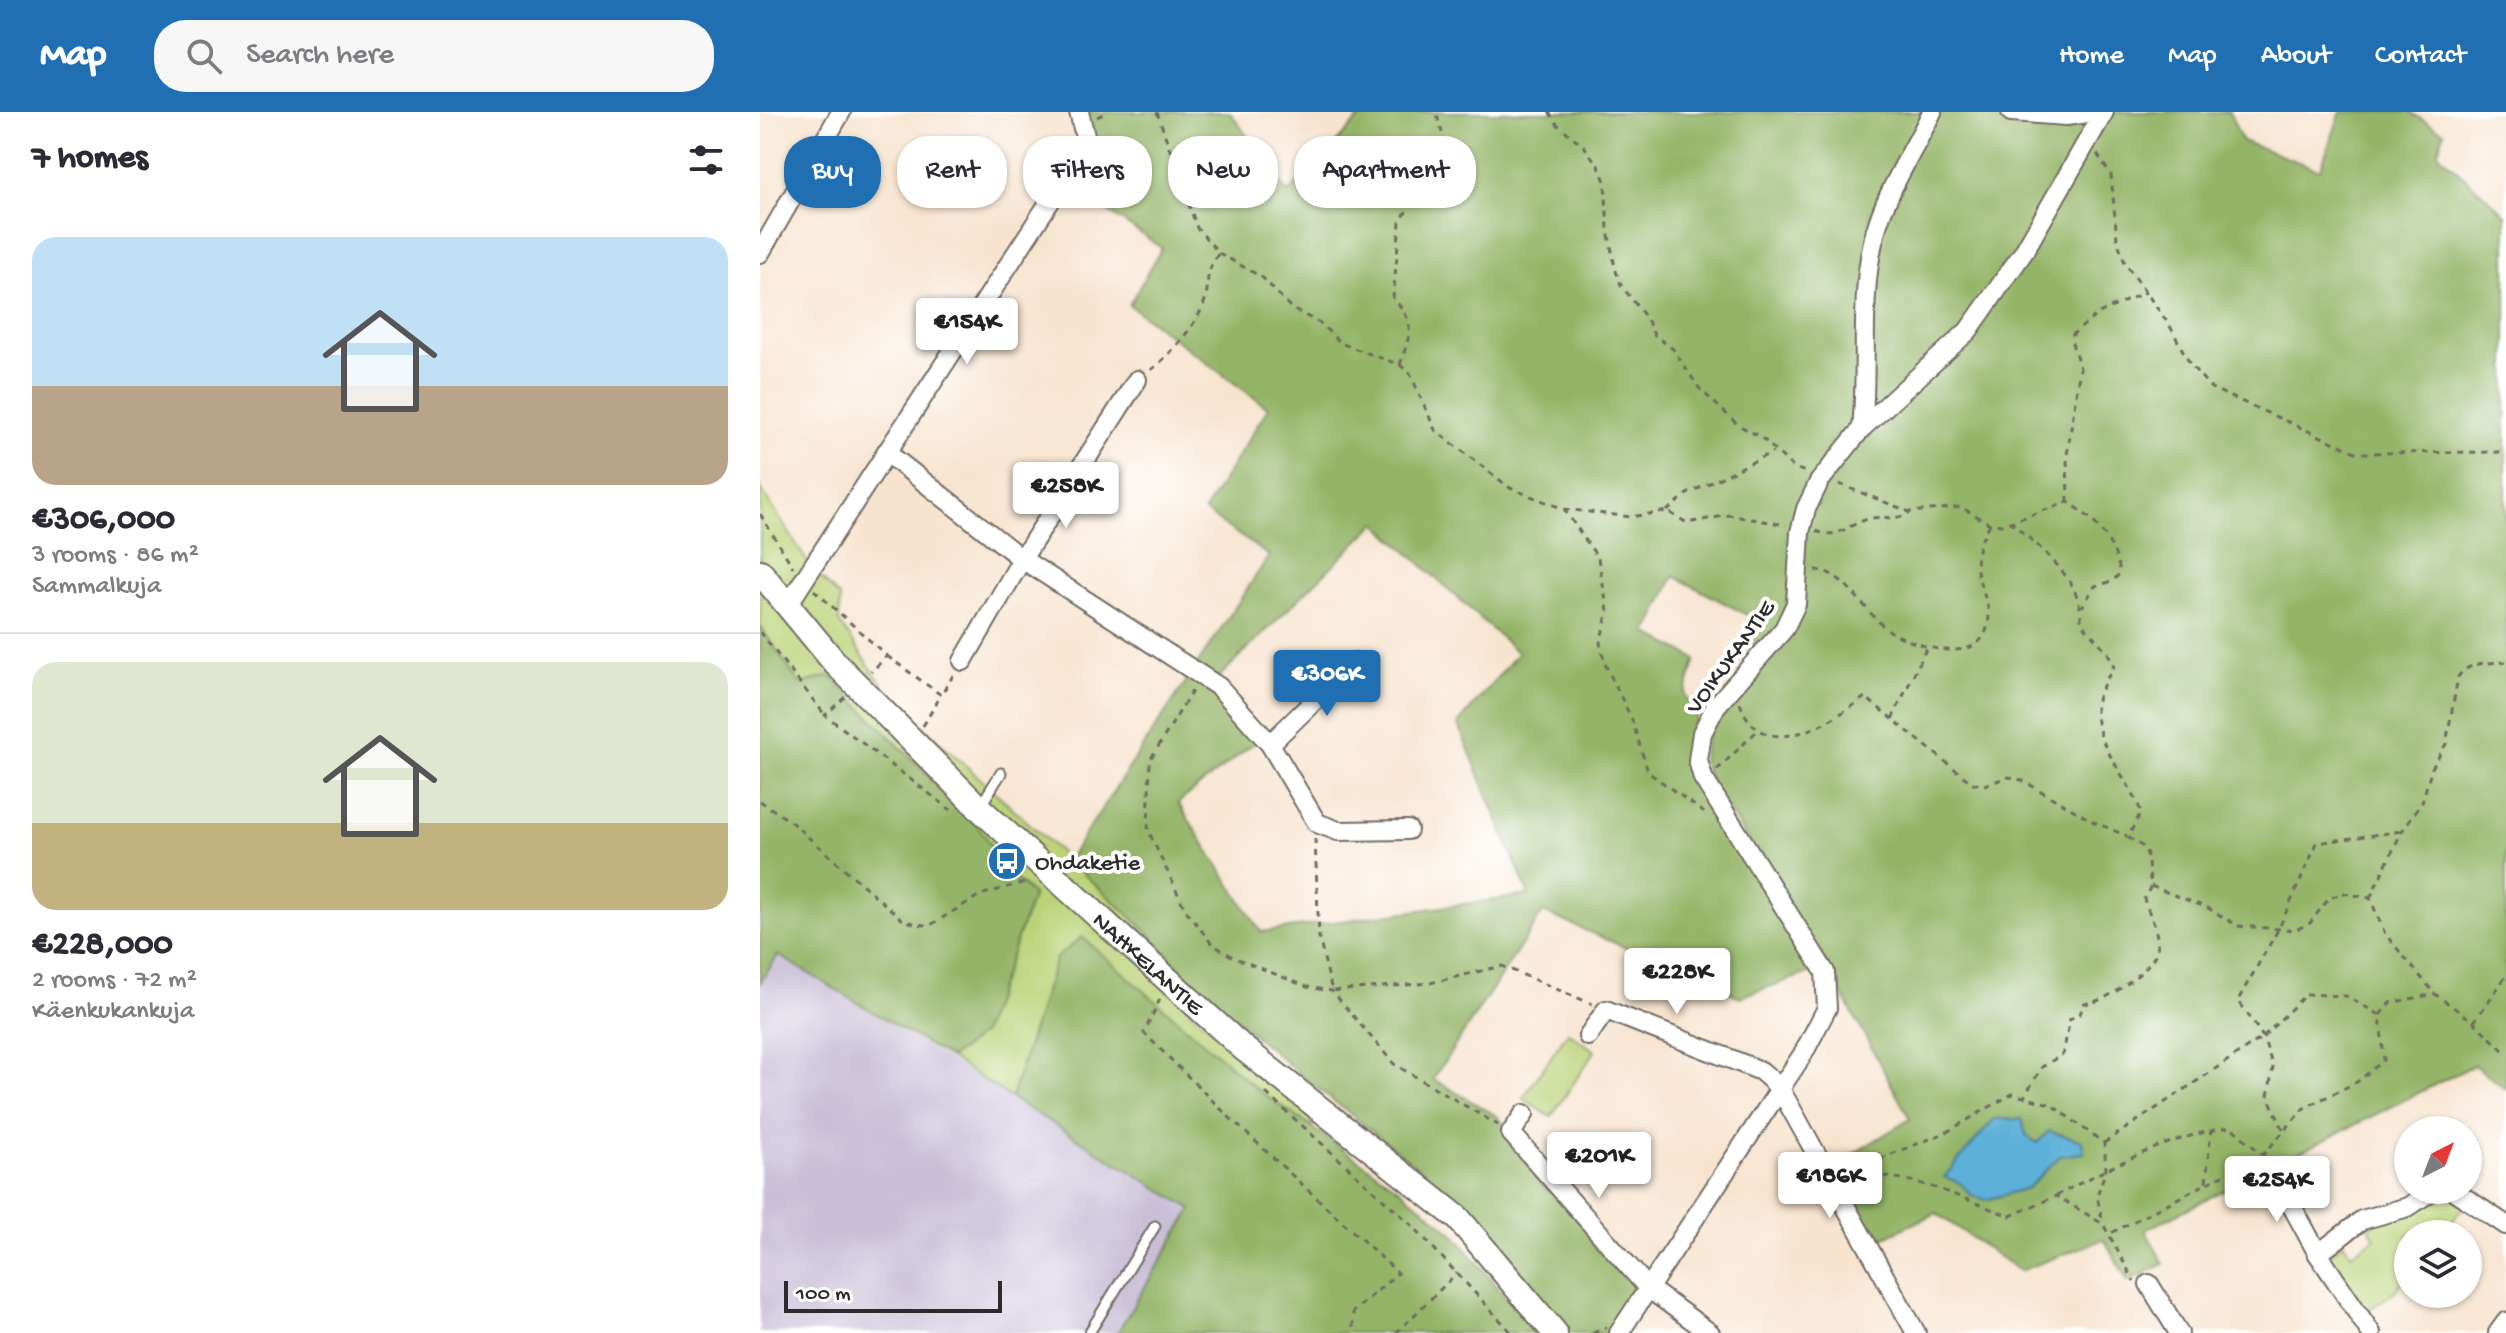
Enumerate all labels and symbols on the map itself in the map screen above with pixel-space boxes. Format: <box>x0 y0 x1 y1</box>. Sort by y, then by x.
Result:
pin: €154K <box>911 298 1023 366</box>
pin: €258K <box>1010 462 1122 530</box>
street label: VOIKUKANTIE <box>1680 595 1783 721</box>
pin: €306K <box>1271 650 1383 718</box>
bus stop icon: Ohdaketie <box>986 840 1028 882</box>
place label: Ohdaketie <box>1035 850 1141 879</box>
street label: NAHKELANTIE <box>1085 907 1209 1024</box>
pin: €228K <box>1621 948 1733 1016</box>
north arrow <box>2394 1116 2482 1204</box>
pin: €201K <box>1543 1132 1655 1200</box>
pin: €186K <box>1774 1152 1886 1220</box>
pin: €254K <box>2221 1156 2333 1224</box>
scale bar <box>784 1277 1002 1313</box>

